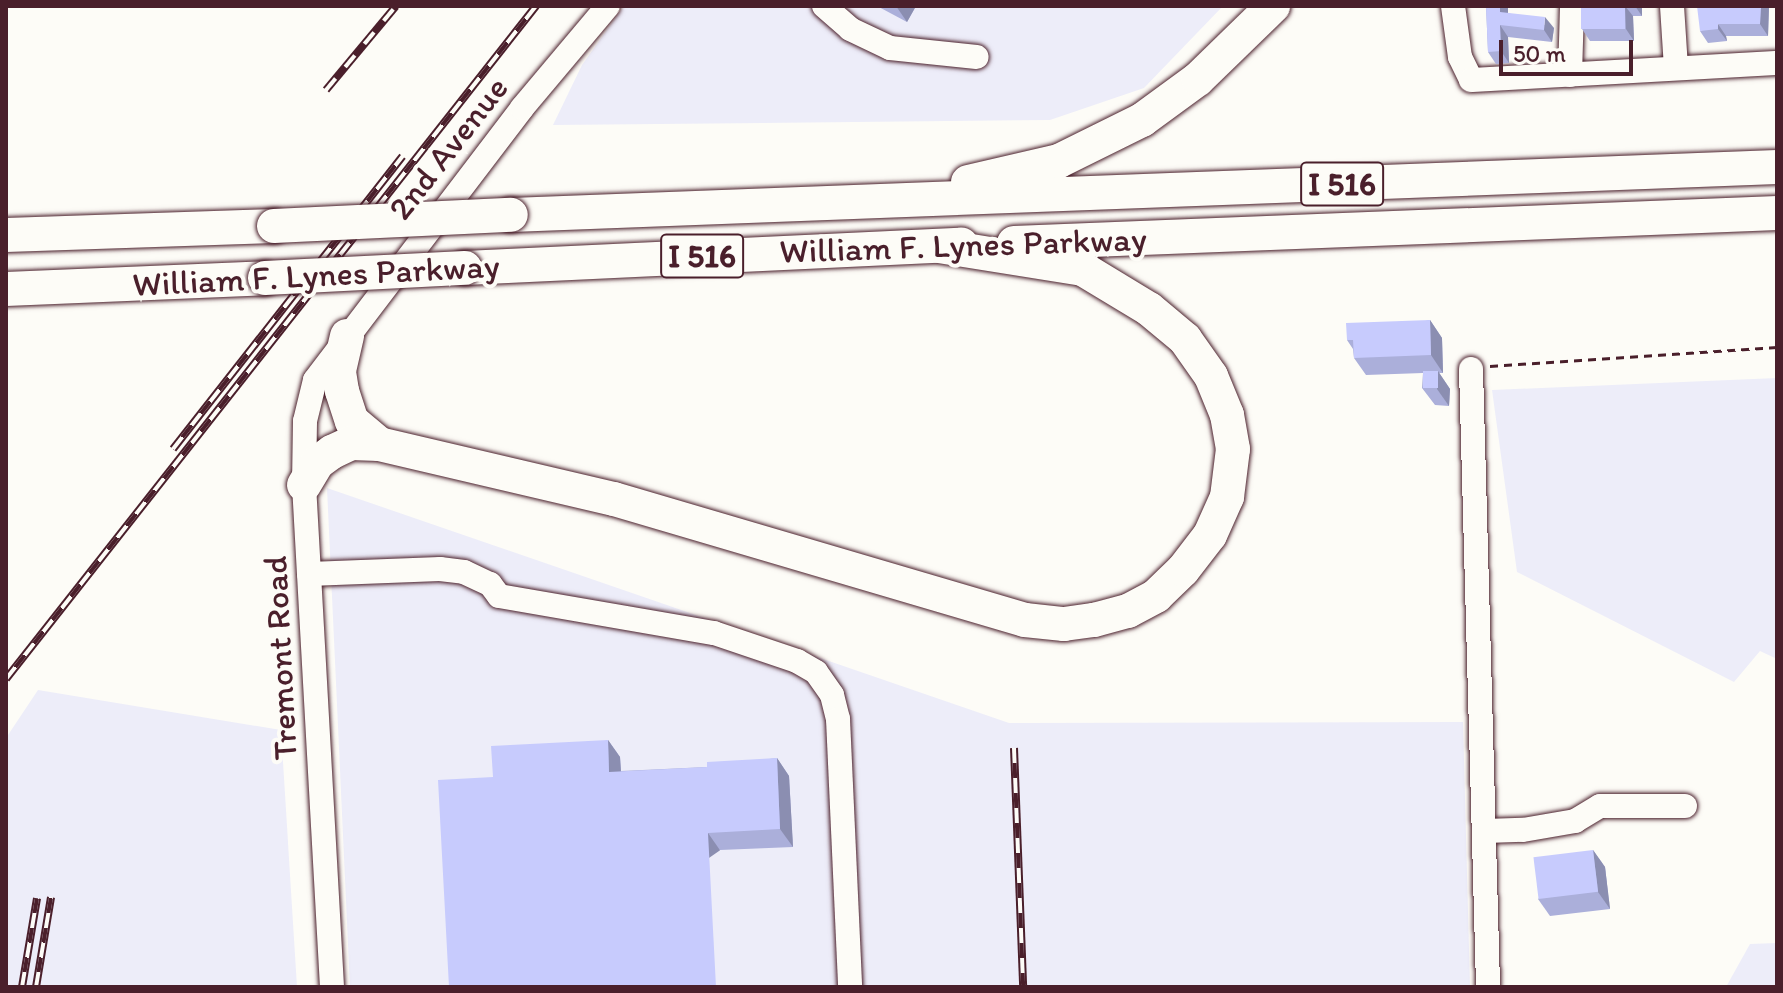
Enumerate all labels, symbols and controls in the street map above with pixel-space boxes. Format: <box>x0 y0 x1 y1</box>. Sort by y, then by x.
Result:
scale bar <box>1503 24 1637 74</box>
text: 50 m <box>1513 39 1566 68</box>
street label: 2nd Avenue <box>380 69 516 227</box>
road number: I 516 <box>1300 156 1384 212</box>
street label: William F. Lynes Parkway <box>780 218 1146 272</box>
road number: I 516 <box>660 228 744 284</box>
street label: William F. Lynes Parkway <box>132 245 500 305</box>
street label: Tremont Road <box>254 555 306 761</box>

